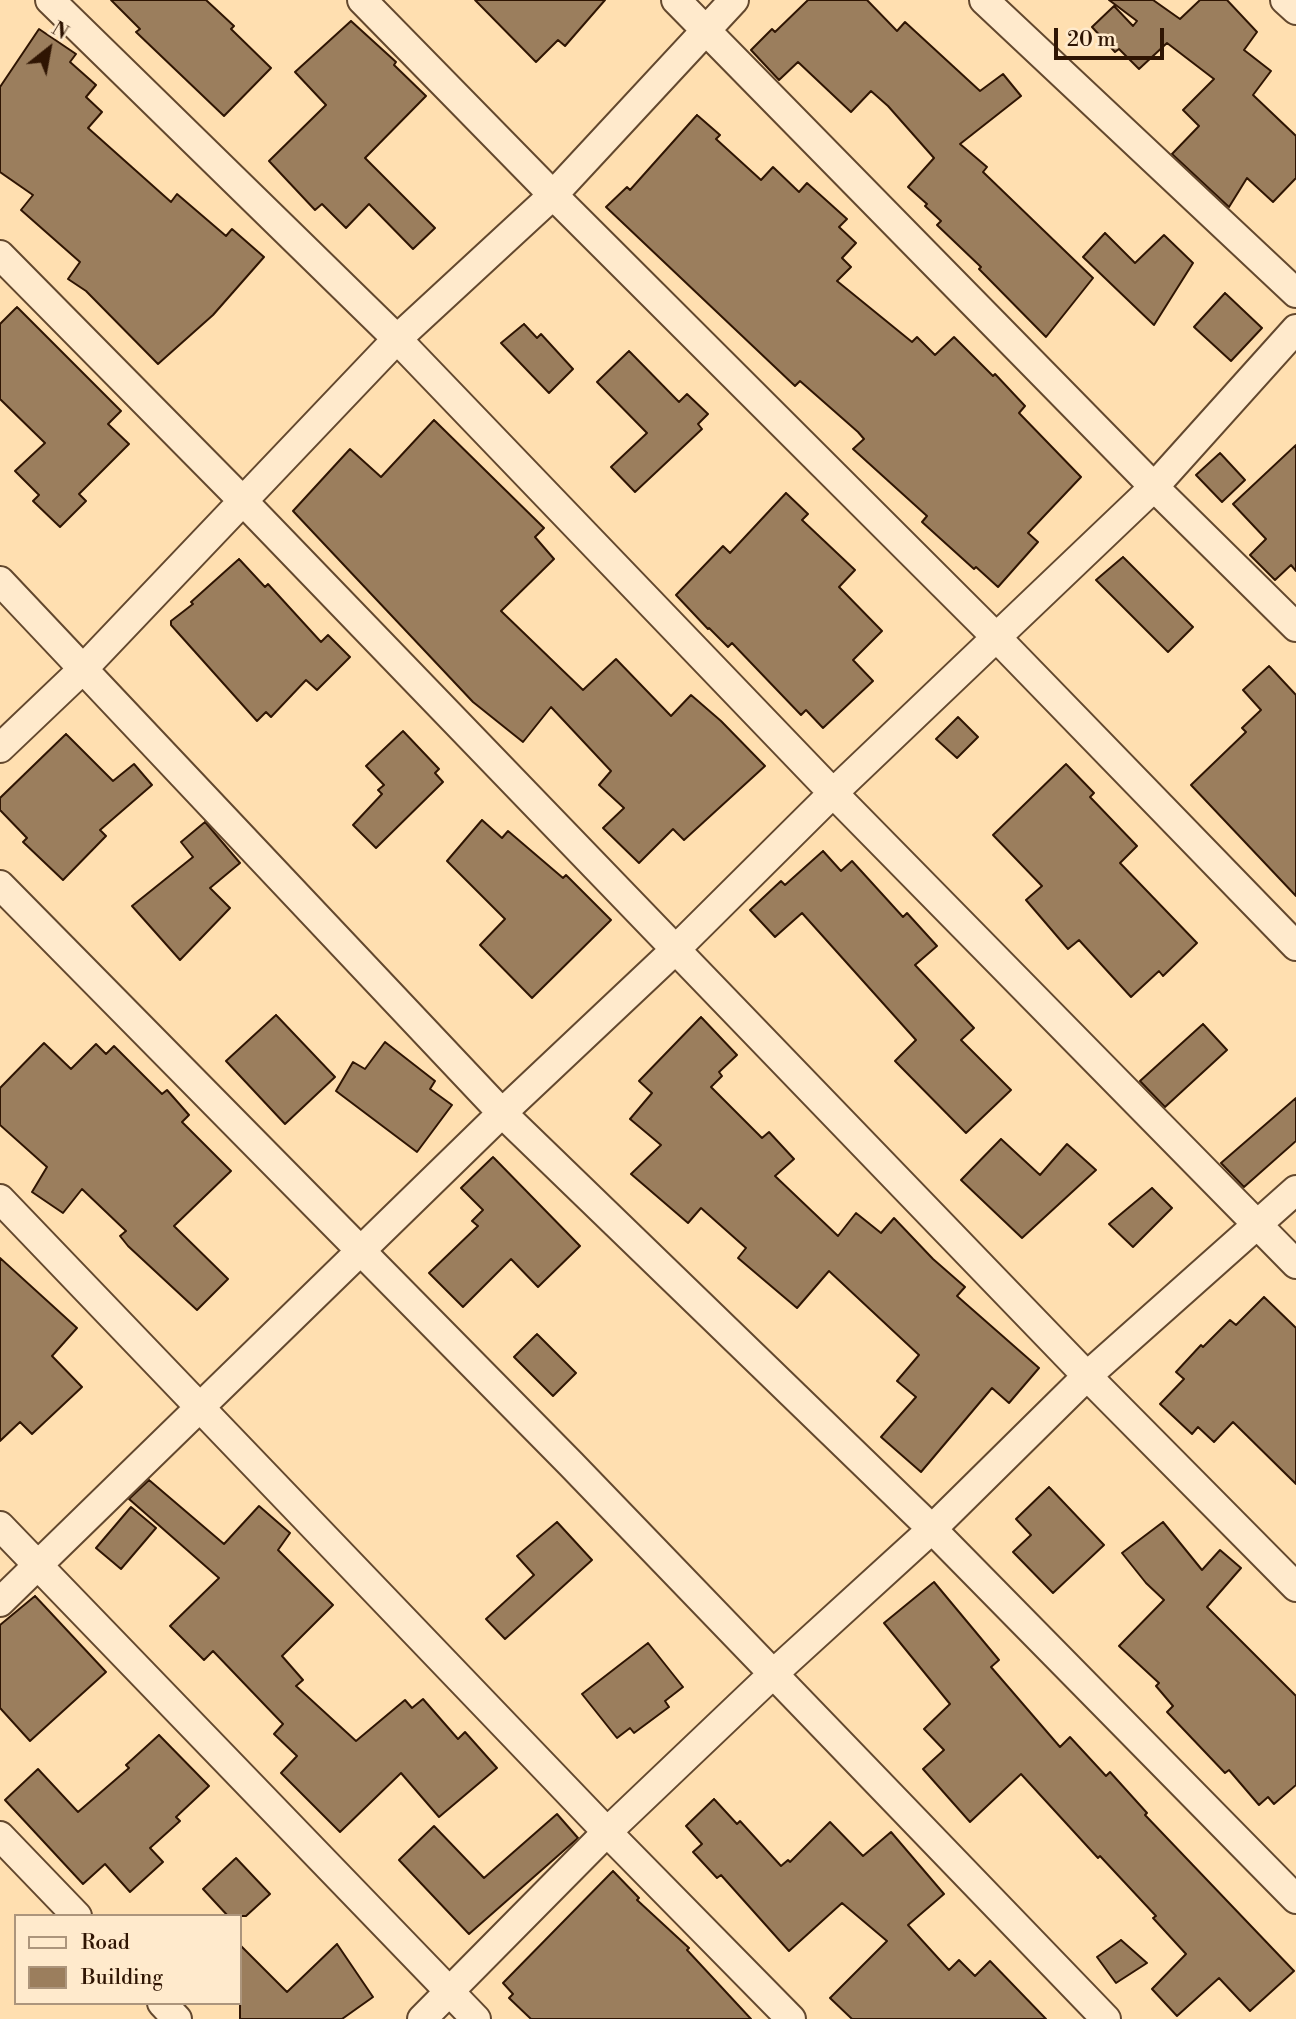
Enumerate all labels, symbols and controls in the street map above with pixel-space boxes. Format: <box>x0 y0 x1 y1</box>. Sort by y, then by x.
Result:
north arrow <box>14 14 84 84</box>
scale bar <box>1058 14 1168 58</box>
text: N <box>47 17 72 45</box>
text: 20 m <box>1067 27 1116 53</box>
legend <box>14 1914 242 2005</box>
text: Road <box>81 1930 130 1956</box>
text: Building <box>81 1965 163 1991</box>

